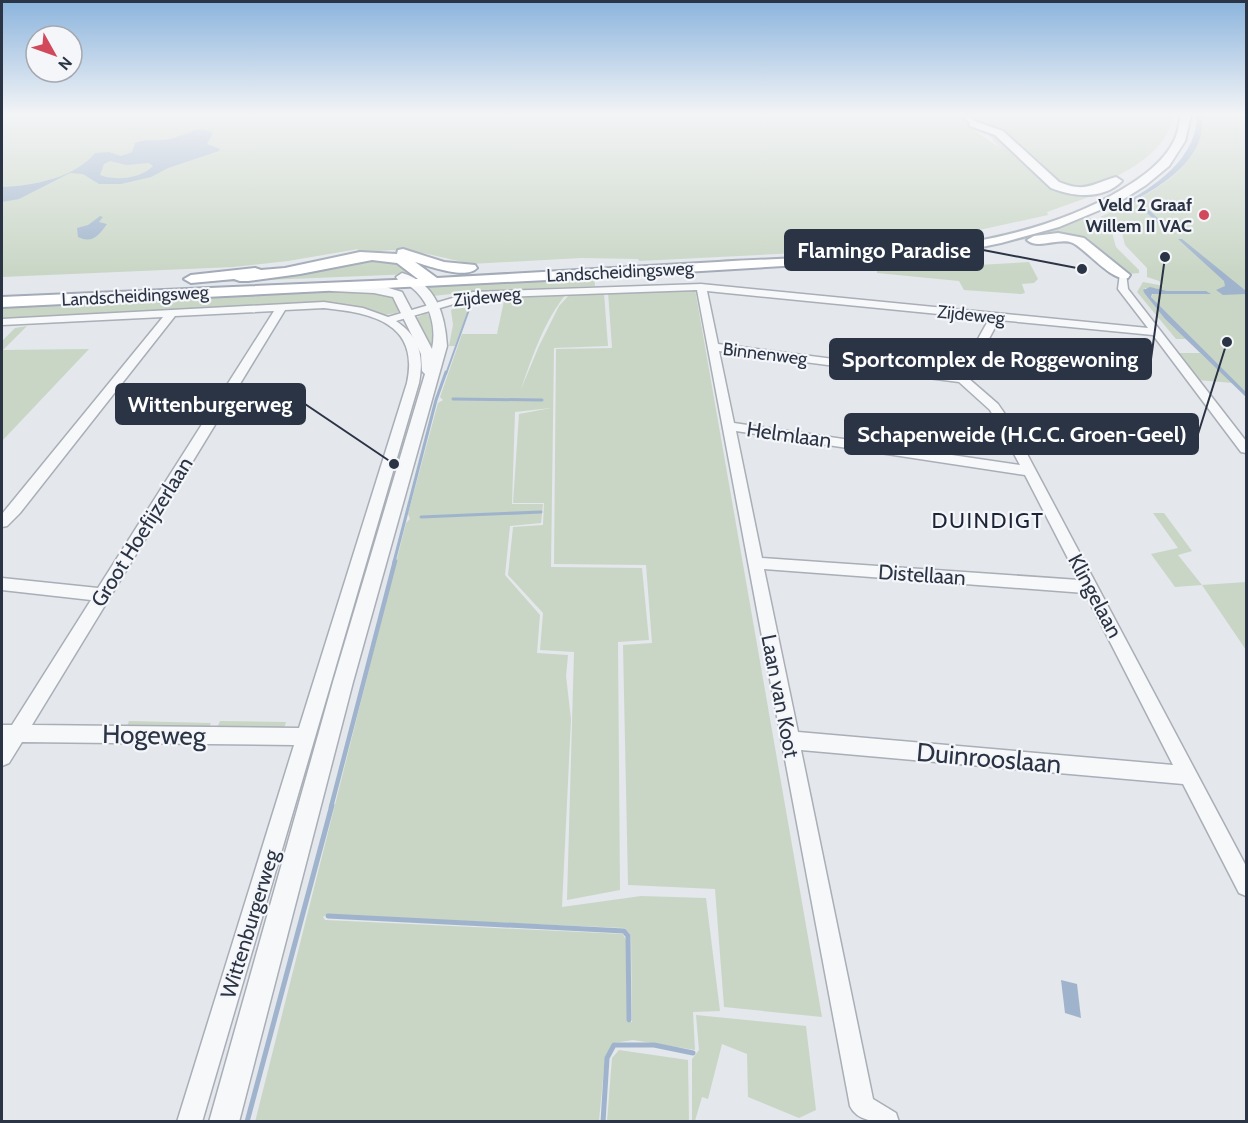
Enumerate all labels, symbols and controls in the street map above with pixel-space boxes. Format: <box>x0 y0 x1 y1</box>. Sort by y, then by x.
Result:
north arrow <box>24 24 84 84</box>
text: N <box>54 53 76 74</box>
place label: Veld 2 Graaf Willem II VAC <box>1086 194 1192 237</box>
marker: Veld 2 Graaf Willem II VAC <box>1197 208 1211 222</box>
callout: Flamingo Paradise <box>785 230 983 270</box>
text: Flamingo Paradise <box>797 237 971 264</box>
street label: Landscheidingsweg <box>546 257 695 287</box>
street label: Landscheidingsweg <box>61 281 210 311</box>
street label: Zijdeweg <box>452 282 523 311</box>
street label: Zijdeweg <box>936 301 1007 330</box>
street label: Binnenweg <box>722 338 809 370</box>
callout: Sportcomplex de Roggewoning <box>830 339 1151 379</box>
text: Sportcomplex de Roggewoning <box>842 346 1138 373</box>
callout: Wittenburgerweg <box>116 384 305 424</box>
text: Wittenburgerweg <box>128 391 292 418</box>
callout: Schapenweide (H.C.C. Groen-Geel) <box>845 414 1198 454</box>
street label: Helmlaan <box>745 416 833 453</box>
text: Schapenweide (H.C.C. Groen-Geel) <box>857 421 1187 448</box>
street label: Groot Hoefijzerlaan <box>85 452 199 612</box>
district label: DUINDIGT <box>931 507 1045 534</box>
street label: Klingelaan <box>1063 550 1128 642</box>
street label: Distellaan <box>877 559 967 590</box>
street label: Laan van Koot <box>756 632 805 760</box>
street label: Hogeweg <box>102 718 207 752</box>
street label: Duinrooslaan <box>915 736 1063 780</box>
street label: Wittenburgerweg <box>215 846 284 1001</box>

